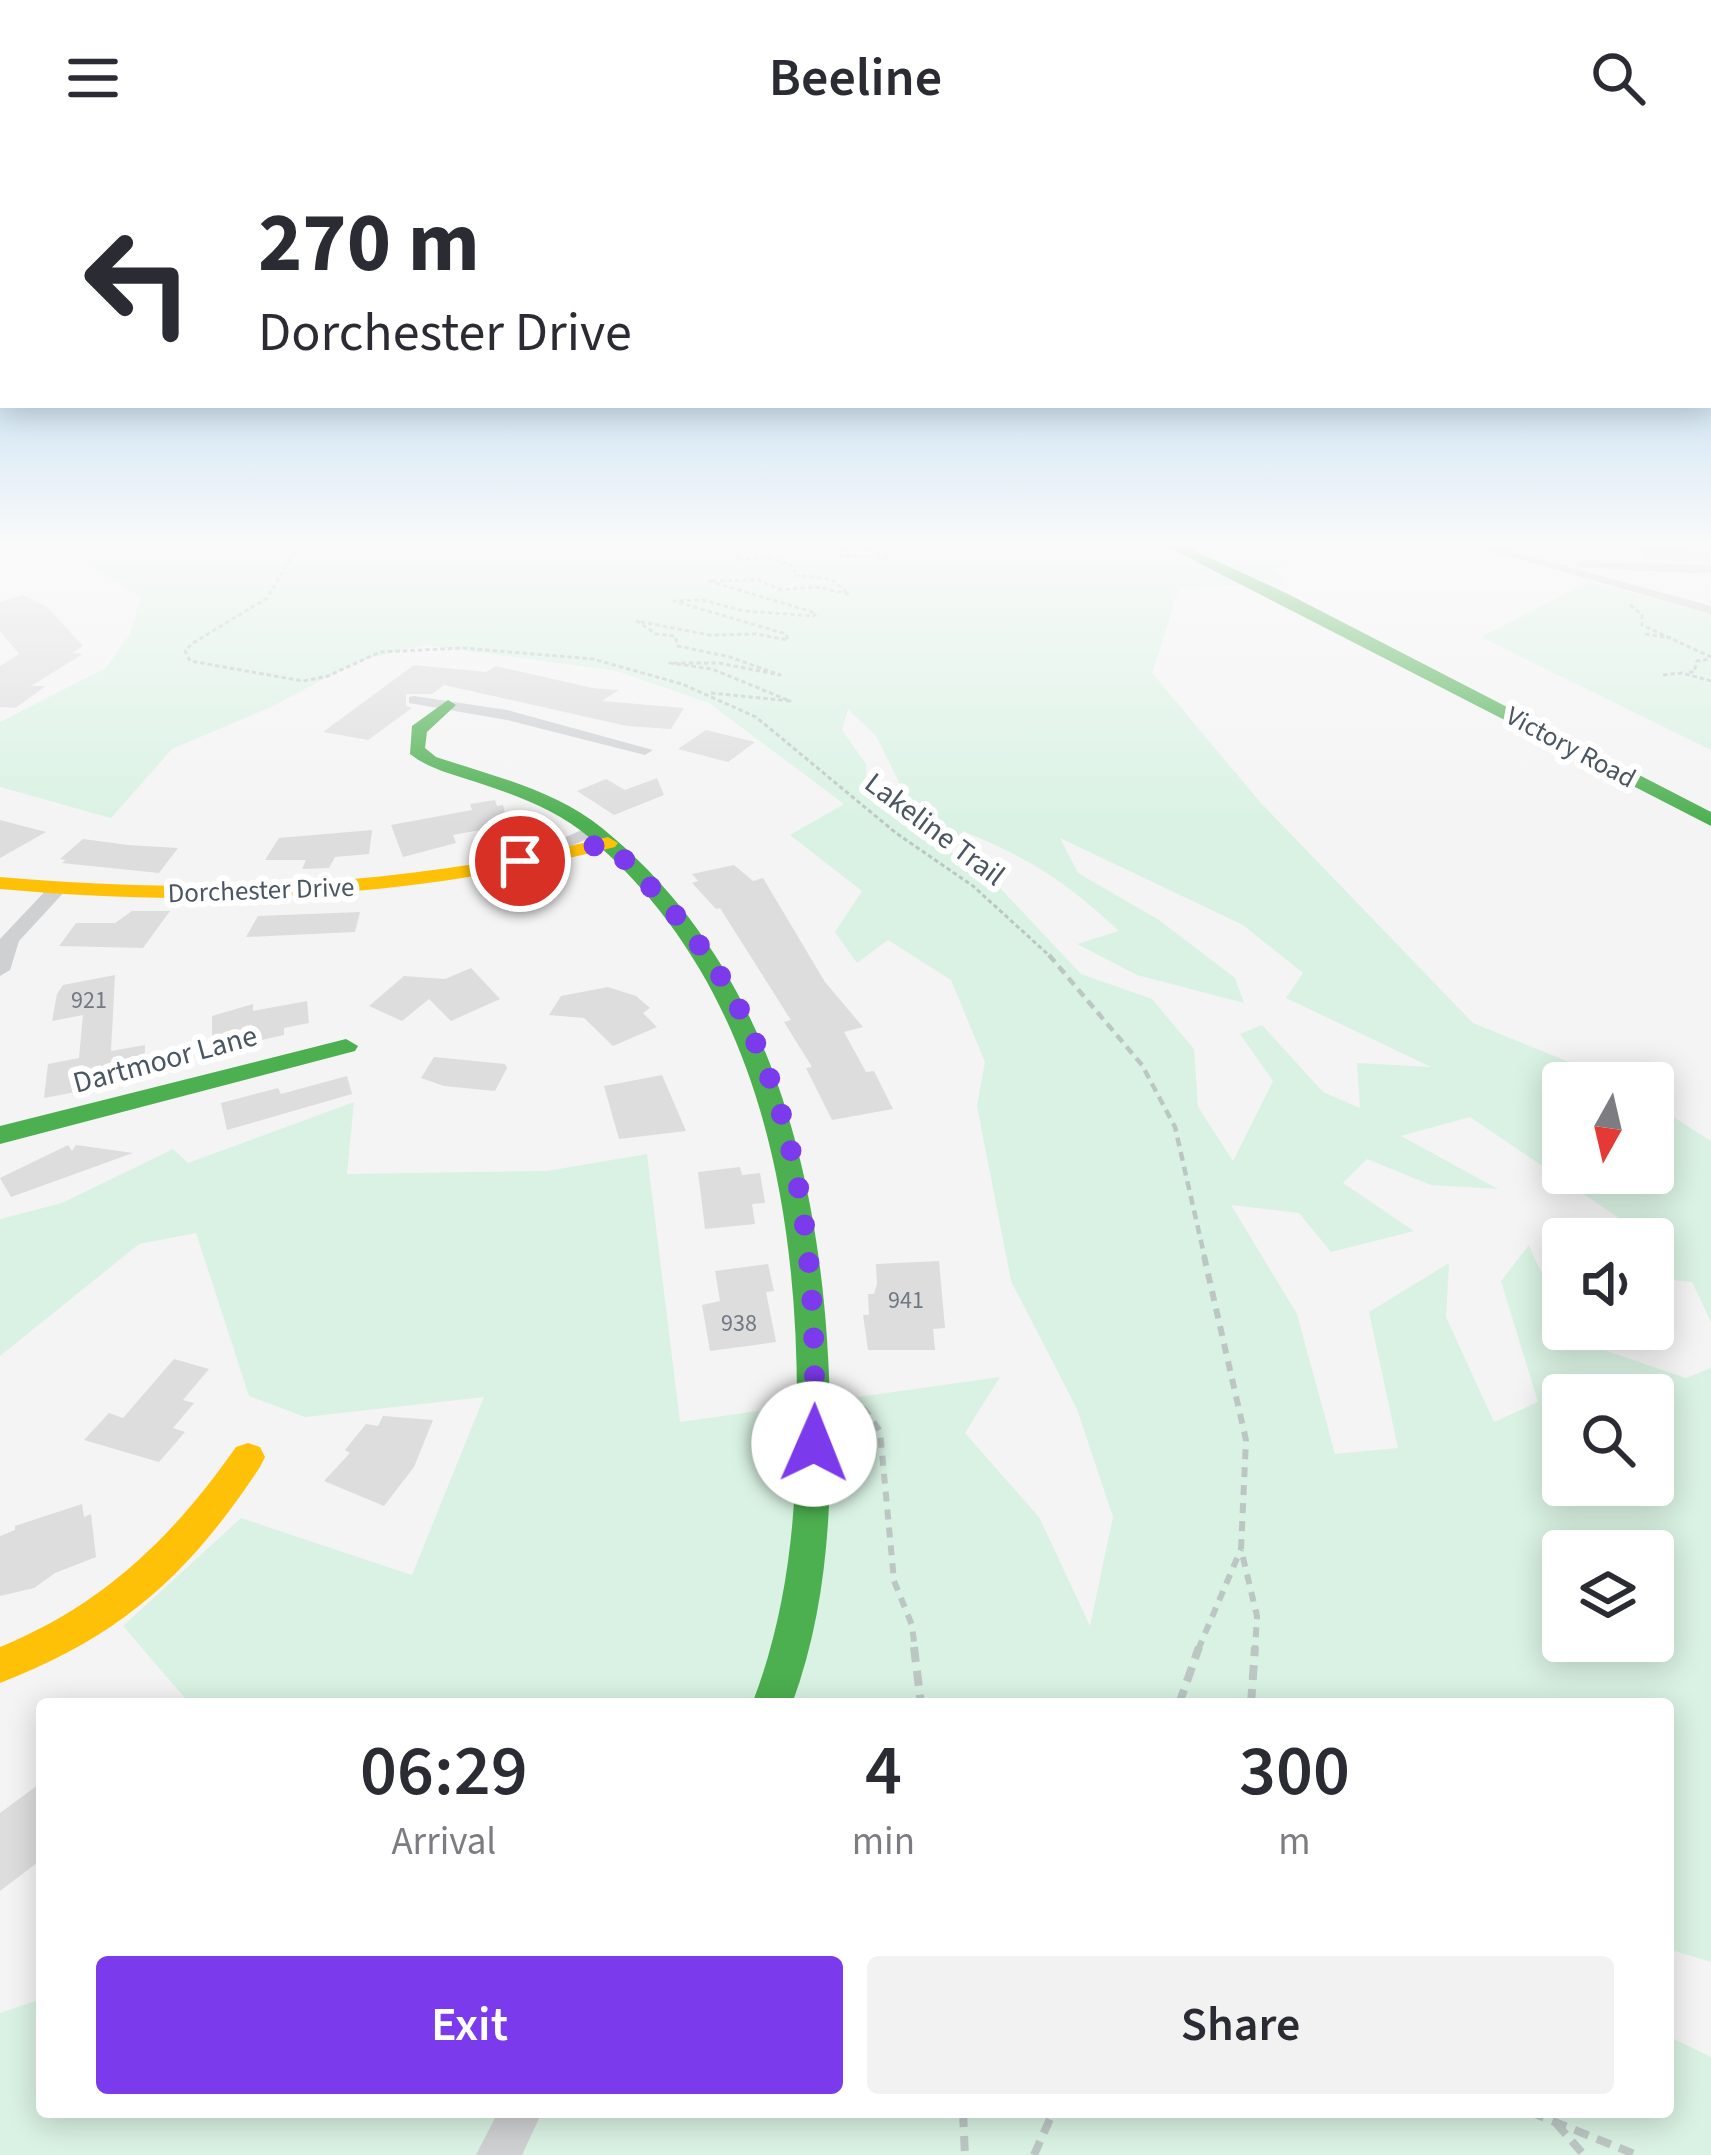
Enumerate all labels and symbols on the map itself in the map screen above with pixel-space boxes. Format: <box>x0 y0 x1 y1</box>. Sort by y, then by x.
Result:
street label: Victory Road <box>1499 697 1643 798</box>
street label: Lakeline Trail <box>856 762 1014 896</box>
pin <box>469 810 571 912</box>
street label: Dorchester Drive <box>167 868 355 913</box>
house number: 921 <box>71 983 107 1018</box>
street label: Dartmoor Lane <box>68 1014 262 1105</box>
north arrow <box>1542 1062 1674 1194</box>
house number: 941 <box>888 1283 924 1318</box>
house number: 938 <box>721 1306 757 1341</box>
position arrow <box>751 1381 877 1507</box>

